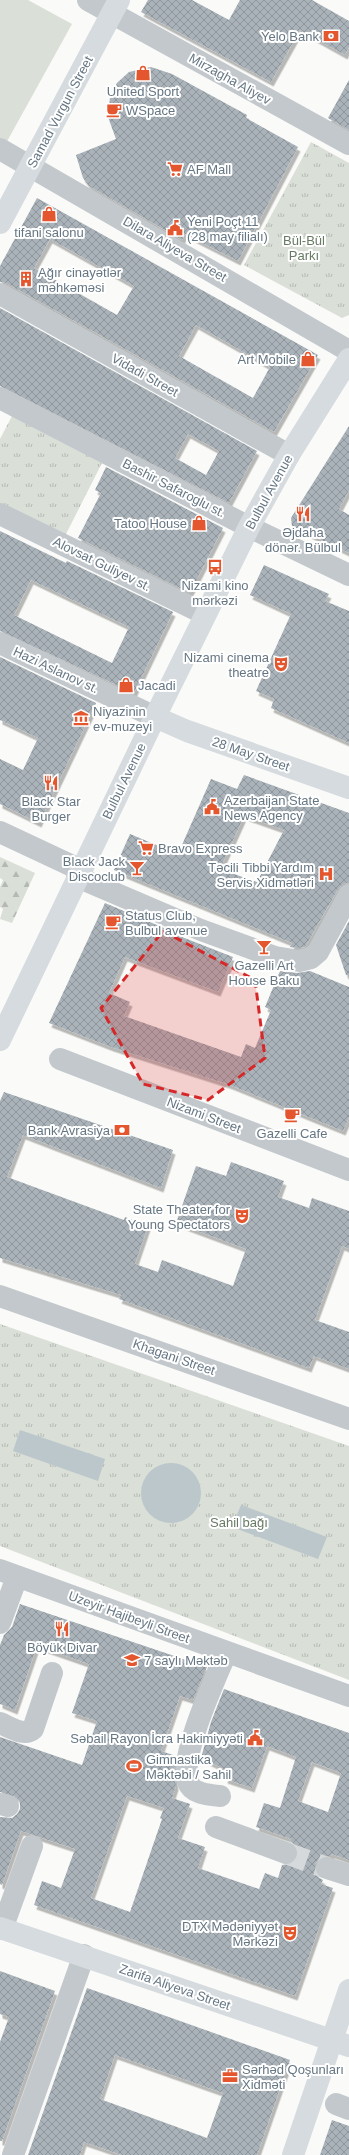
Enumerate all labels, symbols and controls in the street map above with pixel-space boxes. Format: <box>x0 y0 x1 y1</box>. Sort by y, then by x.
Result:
bank icon: Yelo Bank <box>322 27 340 45</box>
place label: Yelo Bank <box>261 29 319 44</box>
street label: Mirzagha Aliyev <box>187 50 274 108</box>
street label: Samad Vurgun Street <box>24 53 96 171</box>
shop icon: United Sport <box>134 64 152 82</box>
place label: United Sport <box>107 84 180 99</box>
cafe icon: WSpace <box>105 101 123 119</box>
place label: WSpace <box>126 103 175 118</box>
supermarket icon: AF Mall <box>166 160 184 178</box>
place label: AF Mall <box>187 162 231 177</box>
shop icon: tifani salonu <box>40 205 58 223</box>
street label: Dilara Aliyeva Street <box>121 213 230 285</box>
place label: Yeni Poçt 11 (28 may filialı) <box>187 214 268 244</box>
public building icon: Yeni Poçt 11 (28 may filialı) <box>166 219 184 237</box>
place label: tifani salonu <box>14 225 84 240</box>
park label: Bül-Bül Parkı <box>283 233 325 263</box>
place label: Ağır cinayətlər məhkəməsi <box>38 265 122 295</box>
building icon: Ağır cinayətlər məhkəməsi <box>17 270 35 288</box>
street label: Vidadi Street <box>109 350 181 400</box>
shop icon: Art Mobile <box>299 350 317 368</box>
place label: Art Mobile <box>237 352 296 367</box>
street label: Bulbul Avenue <box>242 452 296 532</box>
street label: Bashir Safaroglu st. <box>120 456 228 520</box>
restaurant icon: Əjdaha dönər. Bülbul <box>294 505 312 523</box>
shop icon: Tatoo House <box>190 514 208 532</box>
place label: Tatoo House <box>114 516 187 531</box>
place label: Əjdaha dönər. Bülbul <box>265 525 341 555</box>
street label: Alovsat Guliyev st. <box>51 534 153 594</box>
bus stop icon: Nizami kino mərkəzi <box>206 558 224 576</box>
place label: Nizami kino mərkəzi <box>181 578 249 608</box>
street label: Hazi Aslanov st. <box>11 644 101 696</box>
place label: Nizami cinema theatre <box>184 650 270 680</box>
theatre icon: Nizami cinema theatre <box>272 655 290 673</box>
shop icon: Jacadi <box>117 676 135 694</box>
place label: Jacadi <box>138 678 176 693</box>
place label: Niyazinin ev-muzeyi <box>93 704 152 734</box>
museum icon: Niyazinin ev-muzeyi <box>72 709 90 727</box>
street label: 28 May Street <box>210 734 292 774</box>
street label: Bulbul Avenue <box>99 740 149 822</box>
restaurant icon: Black Star Burger <box>42 774 60 792</box>
place label: Azerbaijan State News Agency <box>224 793 319 823</box>
place label: Black Star Burger <box>21 794 81 824</box>
public building icon: Azerbaijan State News Agency <box>203 798 221 816</box>
supermarket icon: Bravo Express <box>137 839 155 857</box>
place label: Bravo Express <box>158 841 243 856</box>
place label: Black Jack Discoclub <box>63 854 125 884</box>
bar icon: Black Jack Discoclub <box>128 859 146 877</box>
place label: Təcili Tibbi Yardım Servis Xidmətləri <box>208 860 314 890</box>
hospital icon: Təcili Tibbi Yardım Servis Xidmətləri <box>317 865 335 883</box>
place label: Status Club, Bulbul avenue <box>125 908 207 938</box>
cafe icon: Status Club, Bulbul avenue <box>104 913 122 931</box>
bar icon: Gazelli Art House Baku <box>255 938 273 956</box>
place label: Gazelli Art House Baku <box>229 958 299 988</box>
street label: Nizami Street <box>165 1094 243 1136</box>
cafe icon: Gazelli Cafe <box>283 1106 301 1124</box>
bank icon: Bank Avrasiya <box>113 1121 131 1139</box>
place label: Bank Avrasiya <box>28 1123 111 1138</box>
place label: Gazelli Cafe <box>257 1126 327 1141</box>
place label: State Theater for Young Spectators <box>128 1202 231 1232</box>
theatre icon: State Theater for Young Spectators <box>233 1207 251 1225</box>
street label: Khagani Street <box>131 1336 217 1378</box>
park label: Sahil bağı <box>210 1515 268 1530</box>
street label: Uzeyir Hajibeyli Street <box>66 1588 192 1646</box>
restaurant icon: Böyük Divar <box>53 1620 71 1638</box>
place label: Böyük Divar <box>27 1640 98 1655</box>
school or university icon: 7 saylı Məktəb <box>123 1651 141 1669</box>
place label: 7 saylı Məktəb <box>144 1653 228 1668</box>
public building icon: Səbail Rayon İcra Hakimiyyəti <box>246 1729 264 1747</box>
place label: Səbail Rayon İcra Hakimiyyəti <box>70 1731 243 1746</box>
place label: Gimnastika Məktəbi / Sahil <box>146 1752 231 1782</box>
sports icon: Gimnastika Məktəbi / Sahil <box>125 1757 143 1775</box>
place label: DTX Mədəniyyət Mərkəzi <box>182 1919 278 1949</box>
theatre icon: DTX Mədəniyyət Mərkəzi <box>281 1924 299 1942</box>
street label: Zarifa Aliyeva Street <box>118 1961 233 2013</box>
place label: Sərhəd Qoşunları Xidməti <box>242 2062 344 2092</box>
office icon: Sərhəd Qoşunları Xidməti <box>221 2067 239 2085</box>

